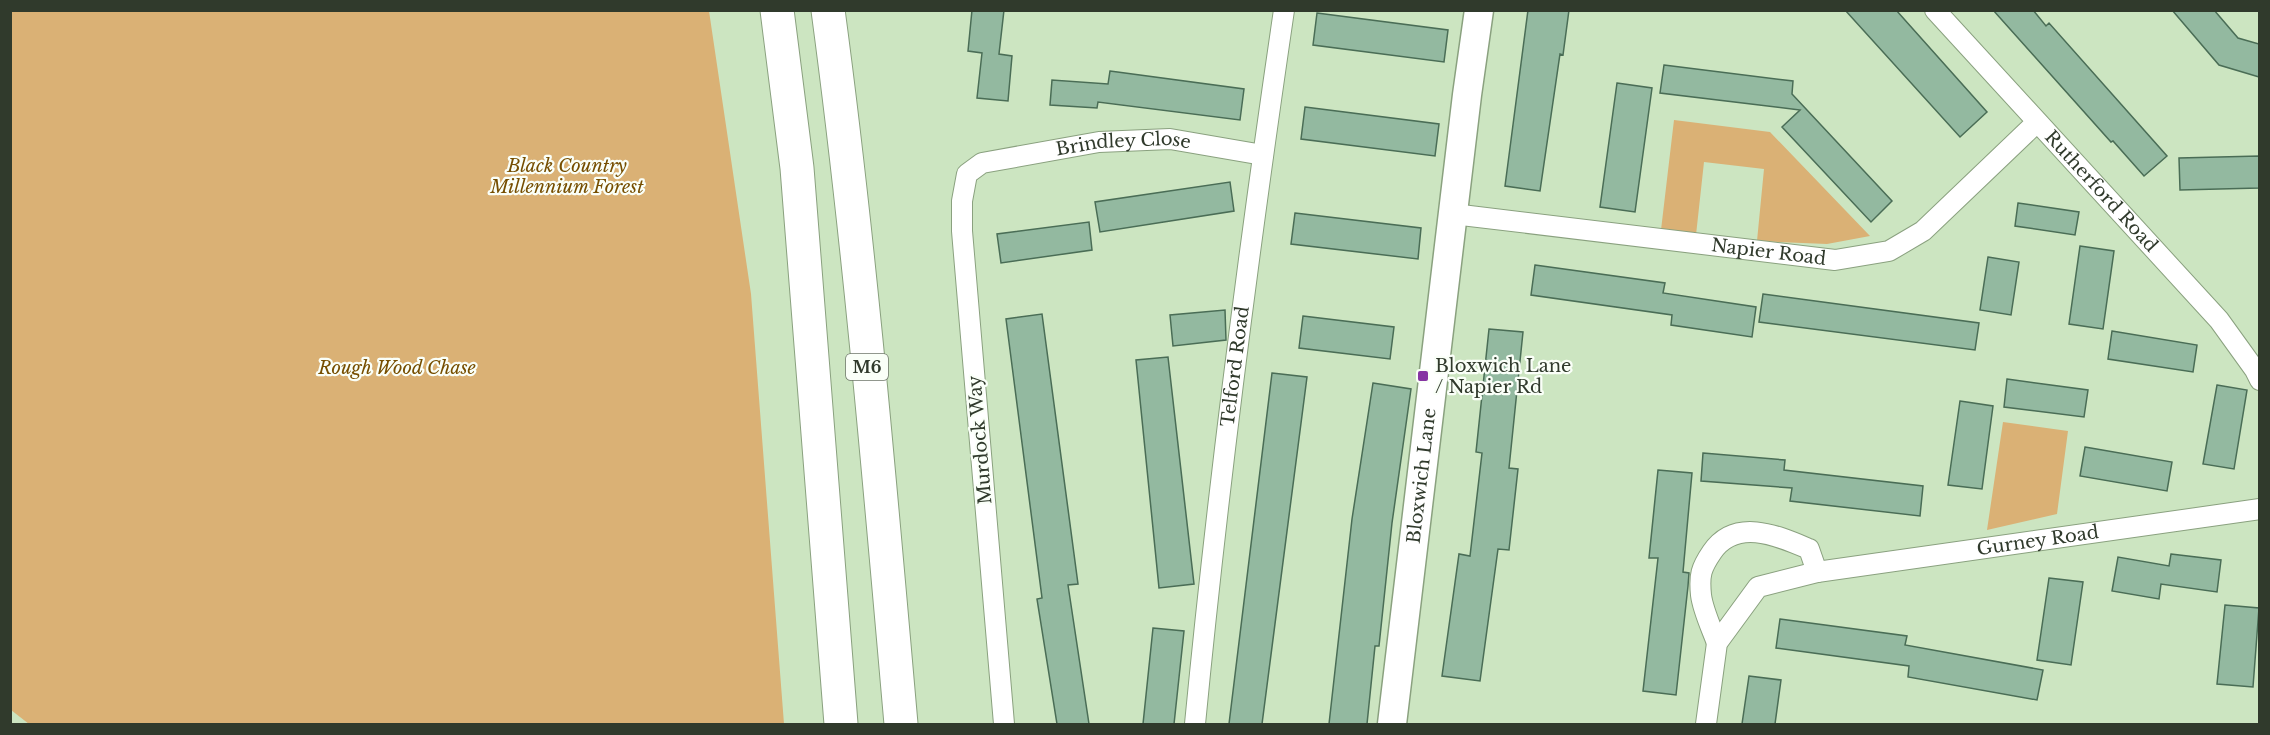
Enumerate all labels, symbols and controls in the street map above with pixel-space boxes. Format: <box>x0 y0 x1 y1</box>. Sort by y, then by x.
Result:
street label: Rutherford Road <box>2040 126 2162 257</box>
street label: Brindley Close <box>1054 128 1193 161</box>
park label: Black Country Millennium Forest <box>489 155 644 198</box>
street label: Napier Road <box>1710 234 1827 270</box>
street label: Telford Road <box>1217 305 1254 428</box>
road number: M6 <box>846 354 888 380</box>
place label: Bloxwich Lane / Napier Rd <box>1435 355 1571 398</box>
park label: Rough Wood Chase <box>317 357 476 379</box>
marker: Bloxwich Lane / Napier Rd <box>1416 369 1430 383</box>
street label: Murdock Way <box>963 374 997 505</box>
street label: Bloxwich Lane <box>1403 407 1441 545</box>
street label: Gurney Road <box>1975 521 2100 560</box>

